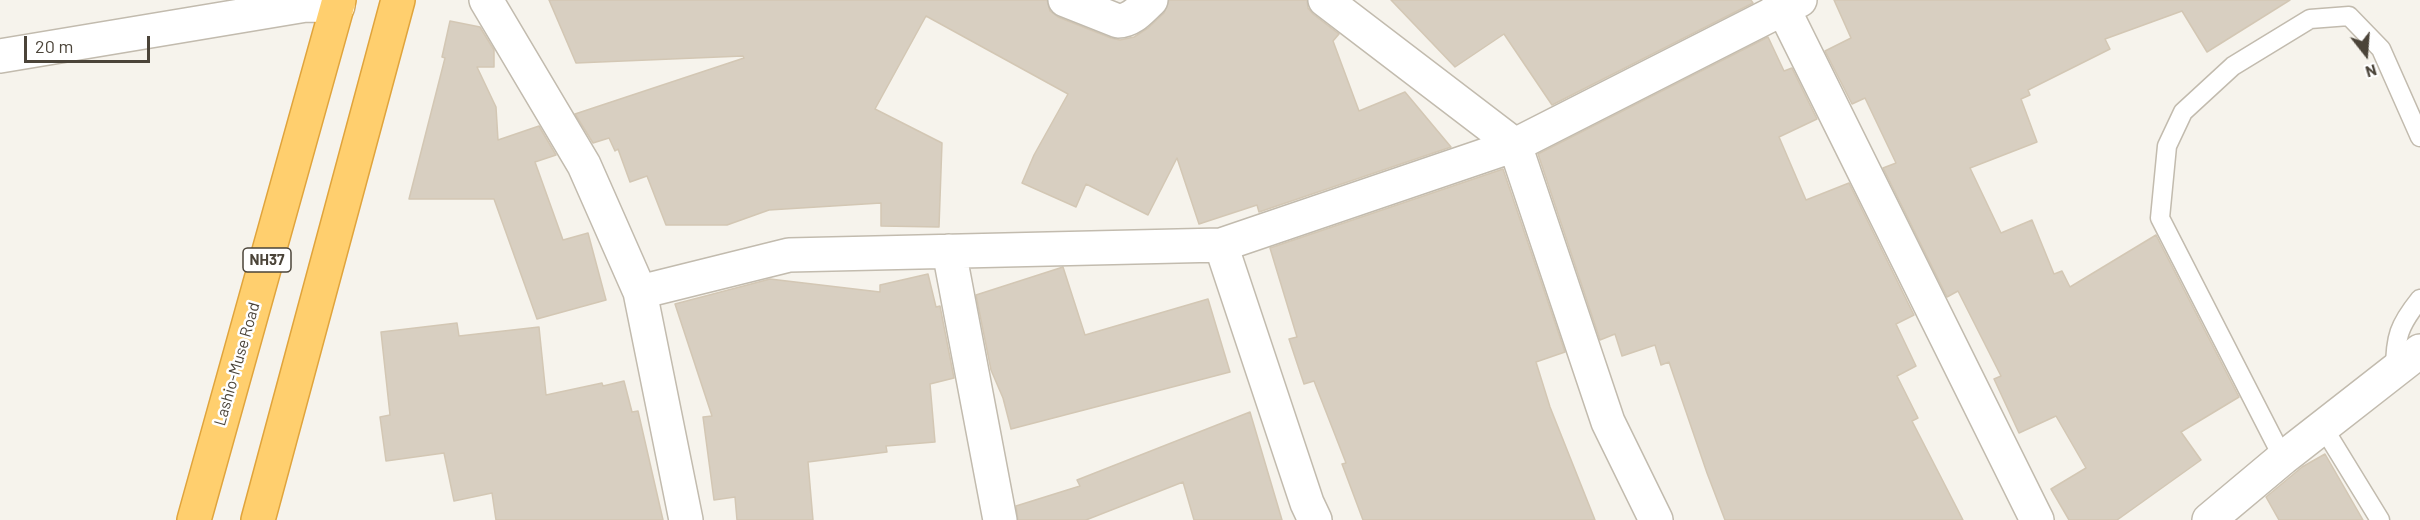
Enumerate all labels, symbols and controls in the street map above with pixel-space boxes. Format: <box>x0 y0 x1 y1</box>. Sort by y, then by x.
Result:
scale bar <box>27 24 153 62</box>
north arrow <box>2336 24 2396 84</box>
text: 20 m <box>35 35 73 57</box>
text: N <box>2364 61 2379 82</box>
road number: NH37 <box>243 248 291 272</box>
street label: Lashio-Muse Road <box>210 300 264 428</box>

